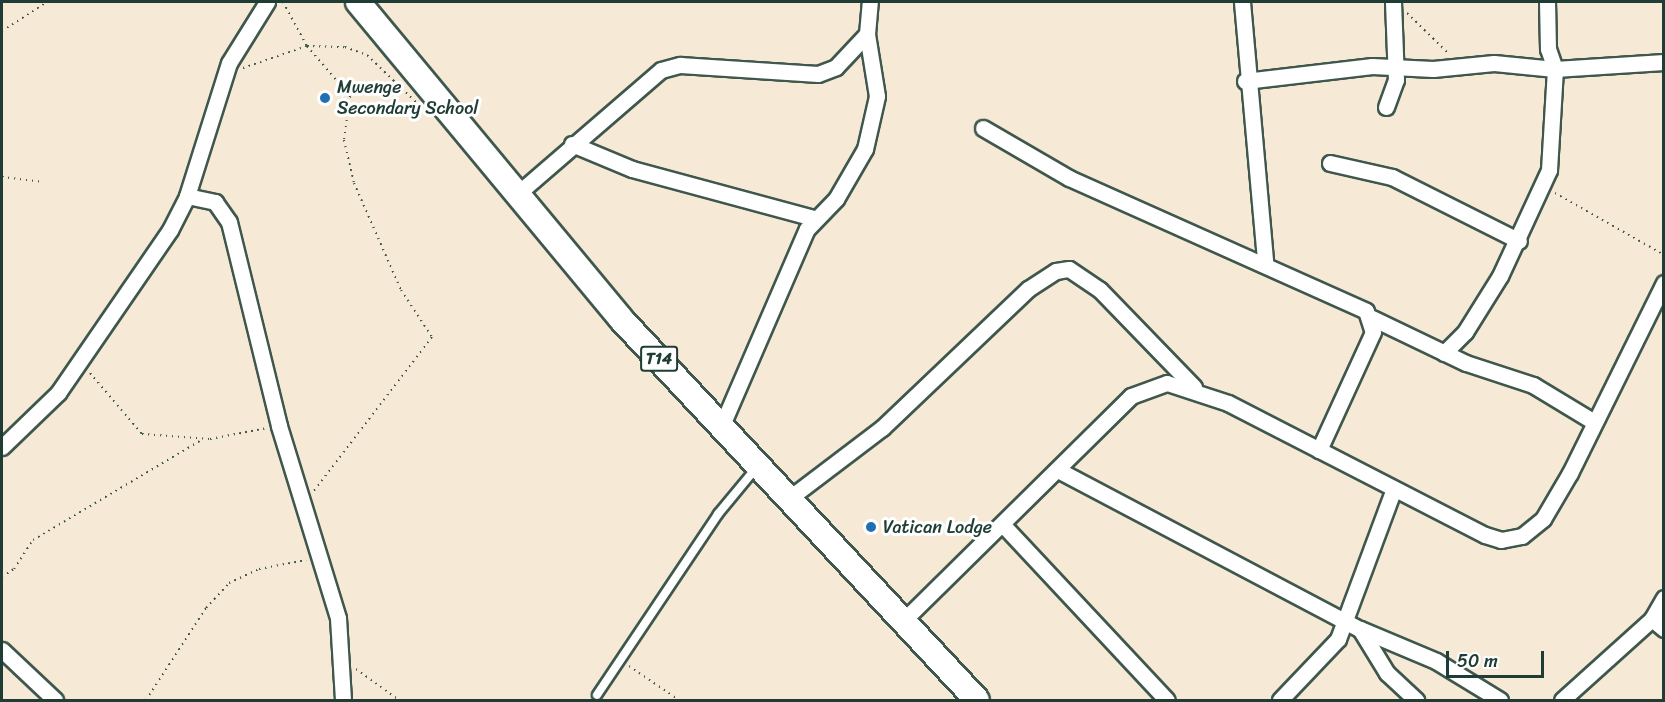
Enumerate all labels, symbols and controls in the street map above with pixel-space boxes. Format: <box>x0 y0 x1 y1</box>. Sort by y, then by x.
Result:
place label: Mwenge Secondary School <box>337 77 478 119</box>
marker: Mwenge Secondary School <box>318 91 332 105</box>
road number: T14 <box>640 346 678 372</box>
place label: Vatican Lodge <box>883 516 992 538</box>
marker: Vatican Lodge <box>864 520 878 534</box>
scale bar <box>1449 639 1546 677</box>
text: 50 m <box>1457 645 1498 677</box>

